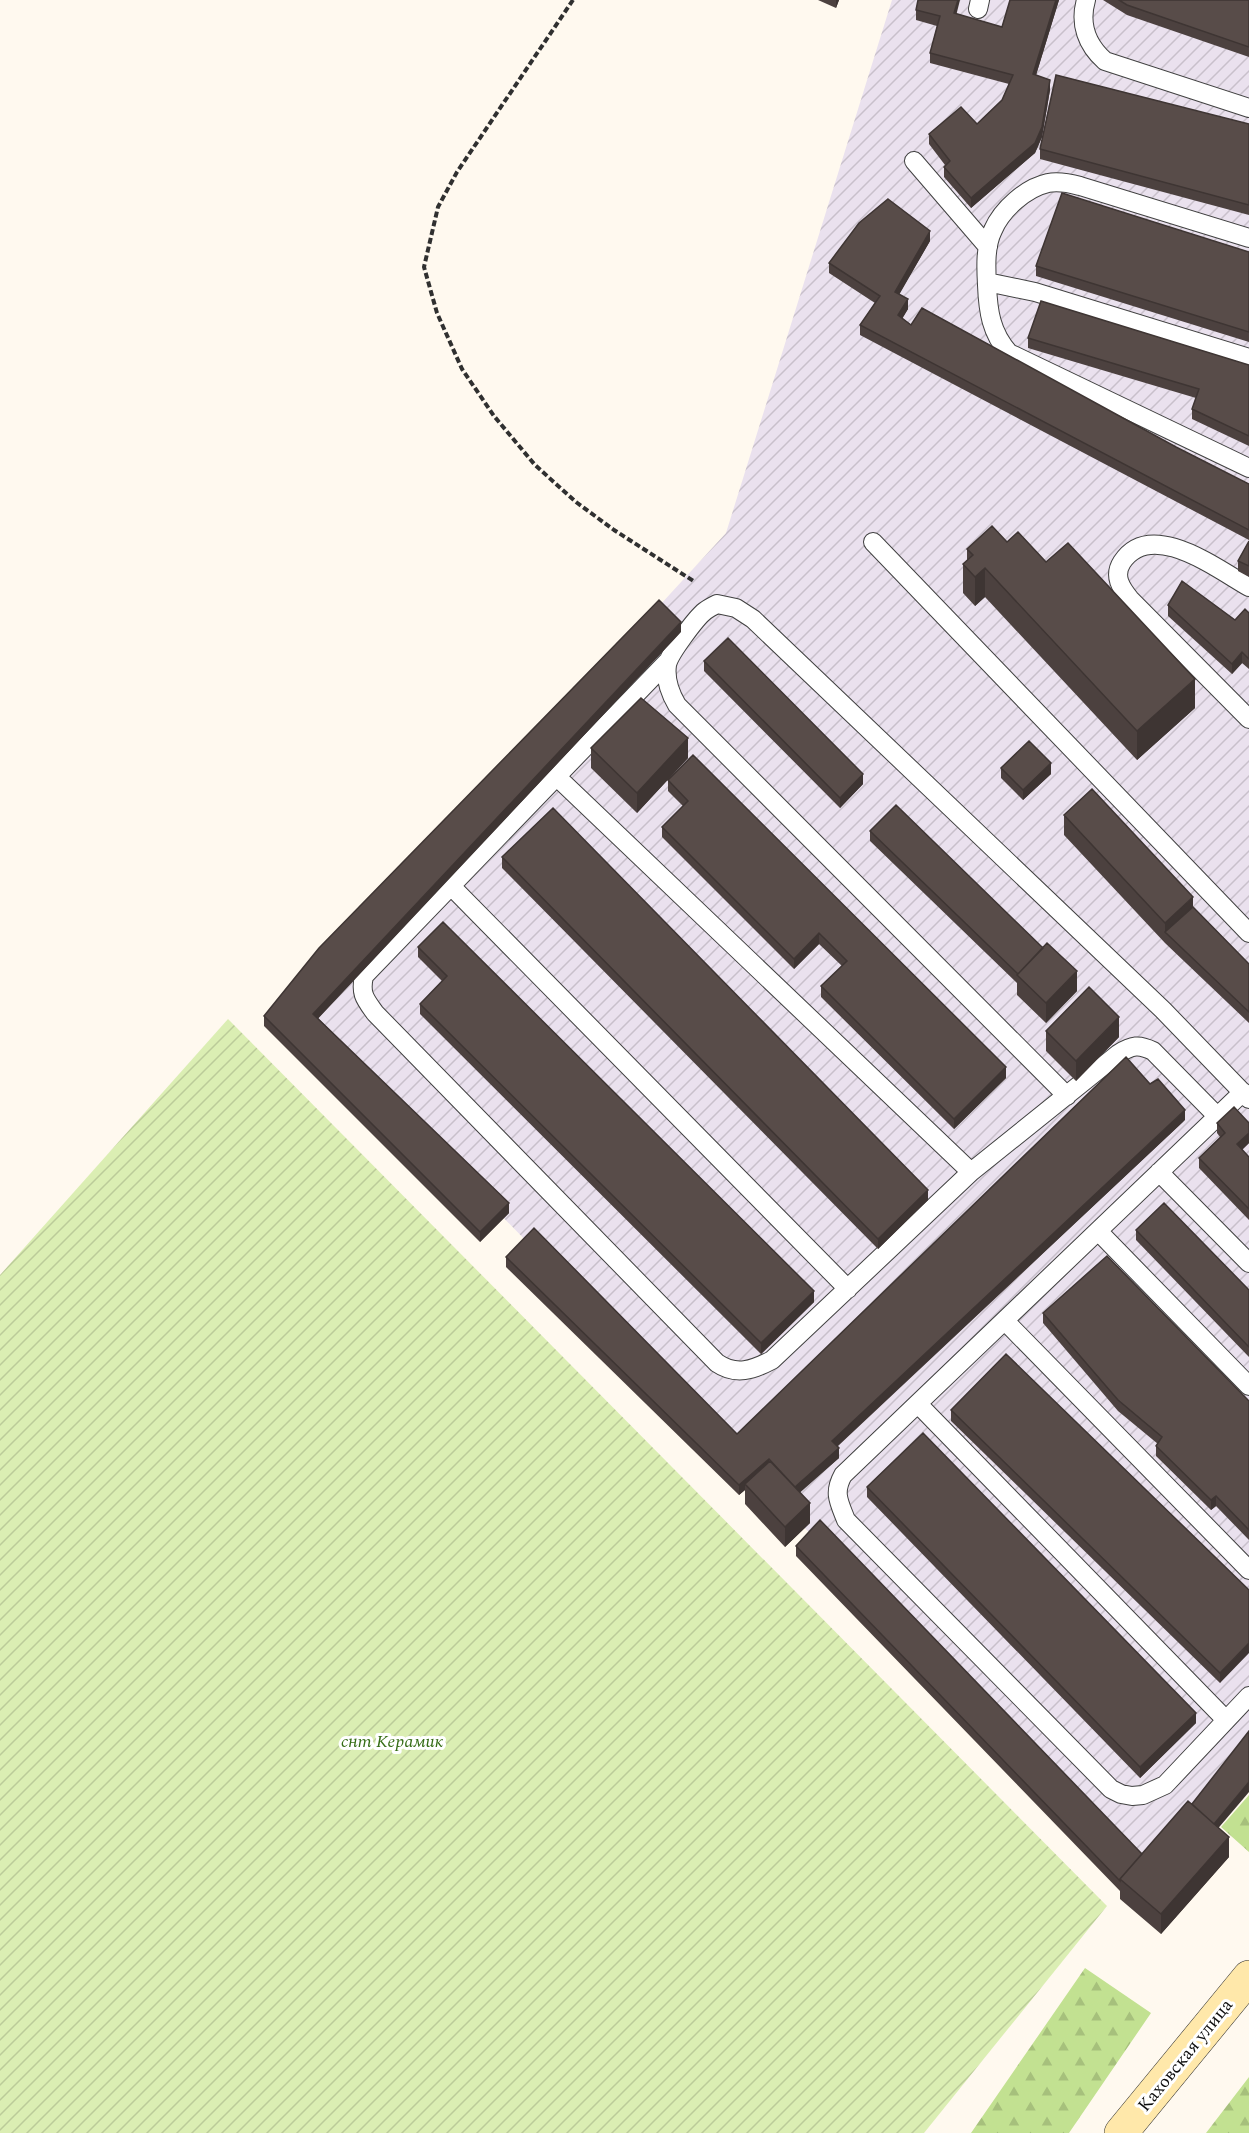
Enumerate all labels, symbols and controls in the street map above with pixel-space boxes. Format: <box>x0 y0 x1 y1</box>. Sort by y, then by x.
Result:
park label: снт Керамик <box>341 1728 444 1755</box>
street label: Каховская улица <box>1131 1993 1240 2118</box>

